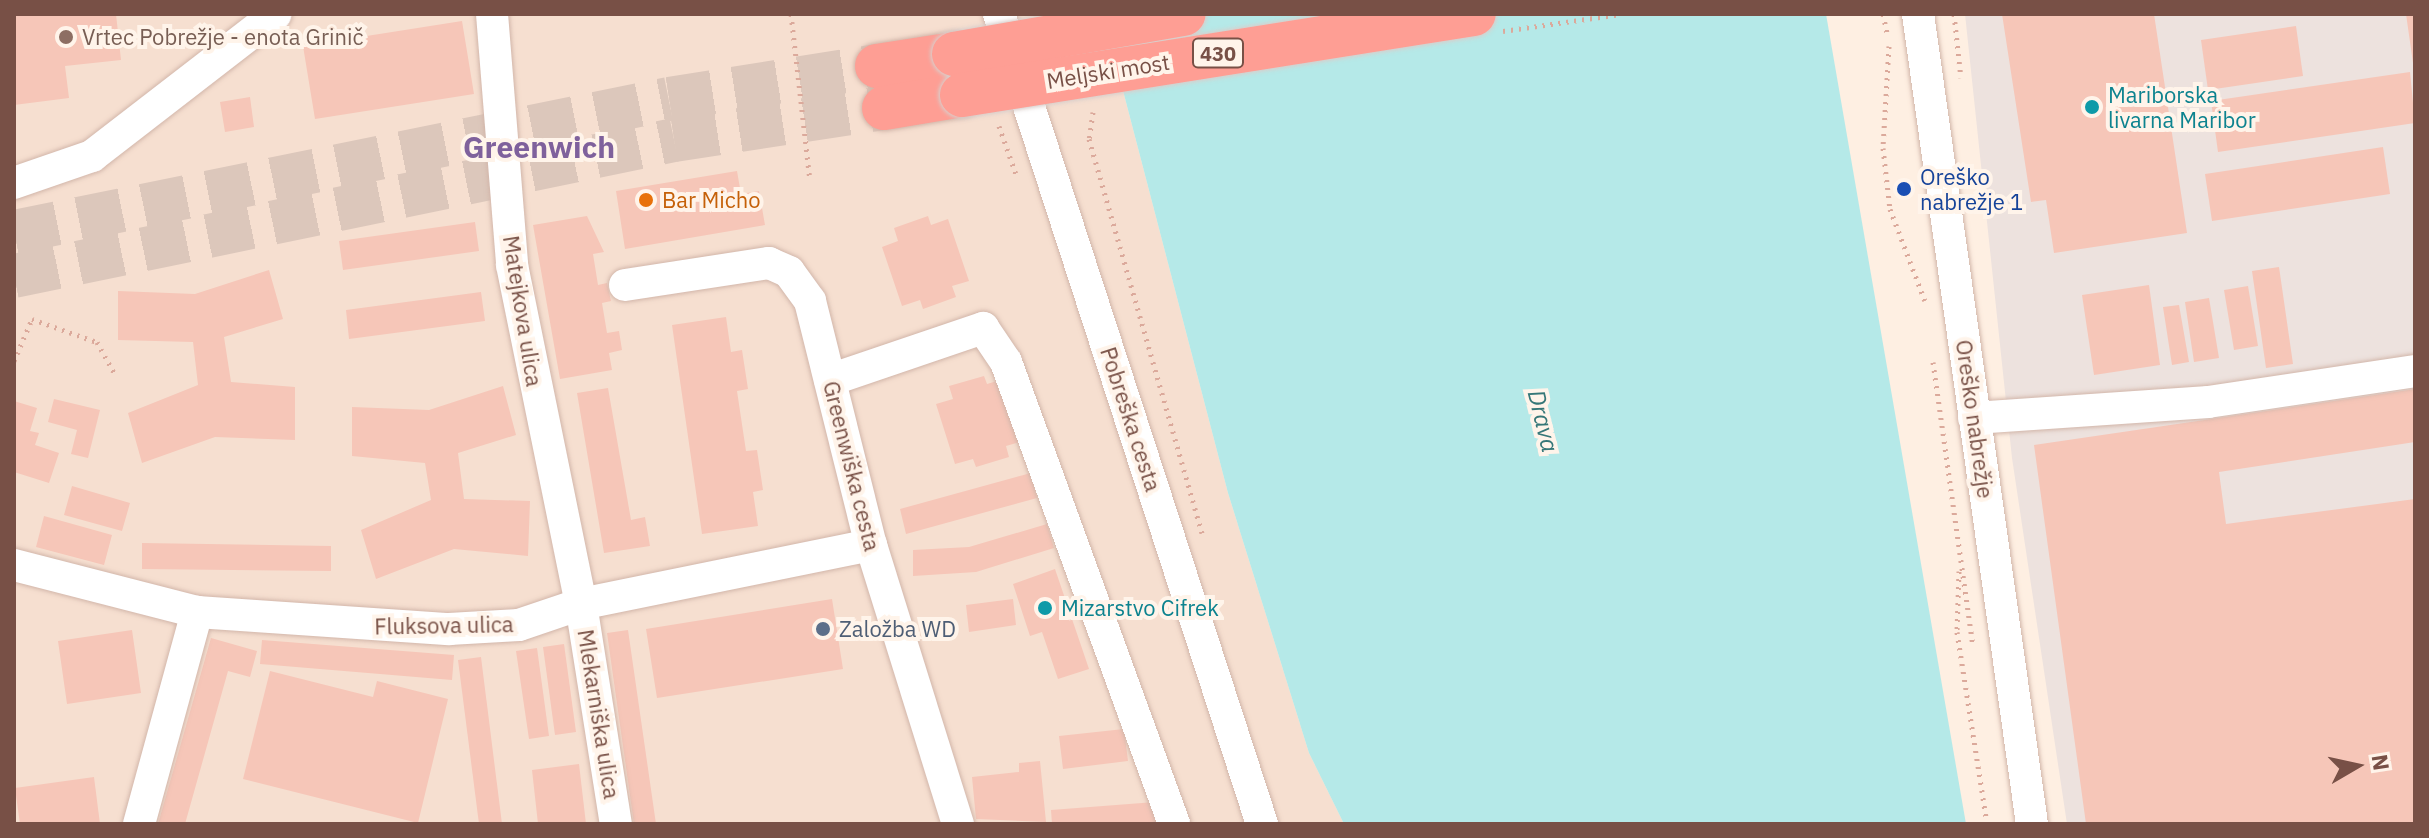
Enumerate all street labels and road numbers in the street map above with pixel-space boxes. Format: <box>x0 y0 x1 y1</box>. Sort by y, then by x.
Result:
road number: 430 <box>1192 37 1244 69</box>
street label: Meljski most <box>1045 48 1171 94</box>
street label: Matejkova ulica <box>498 234 548 388</box>
street label: Oreško nabrežje <box>1951 338 1999 500</box>
street label: Pobreška cesta <box>1095 343 1167 495</box>
street label: Greenwiška cesta <box>818 378 886 554</box>
street label: Fluksova ulica <box>374 611 514 639</box>
street label: Mlekarniška ulica <box>573 627 625 801</box>

